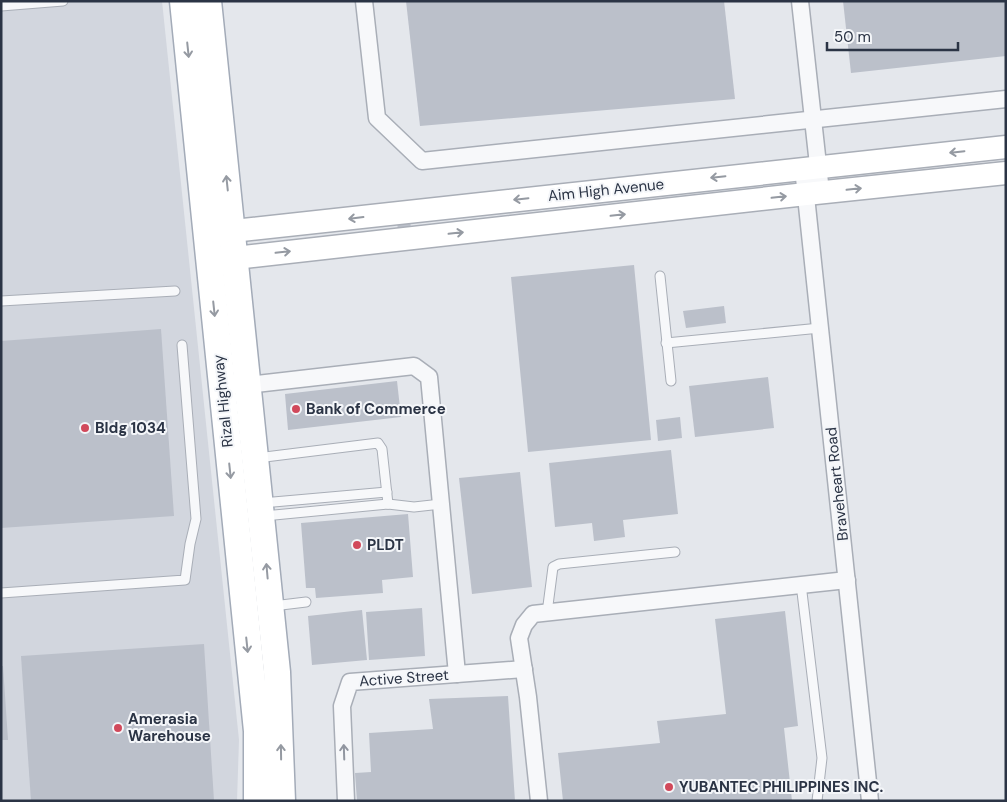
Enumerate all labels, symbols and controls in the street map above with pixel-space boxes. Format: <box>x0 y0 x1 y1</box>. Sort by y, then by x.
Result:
scale bar <box>827 20 958 52</box>
text: 50 m <box>834 27 871 47</box>
one-way arrow <box>183 41 192 57</box>
one-way arrow <box>950 147 966 157</box>
one-way arrow <box>710 172 726 182</box>
street label: Aim High Avenue <box>547 174 665 206</box>
one-way arrow <box>222 176 231 192</box>
one-way arrow <box>846 184 862 194</box>
one-way arrow <box>771 192 787 202</box>
one-way arrow <box>514 194 530 204</box>
one-way arrow <box>610 210 626 220</box>
one-way arrow <box>349 213 365 223</box>
one-way arrow <box>448 228 464 238</box>
one-way arrow <box>274 247 290 257</box>
one-way arrow <box>209 301 219 317</box>
street label: Rizal Highway <box>208 353 238 448</box>
place label: Bank of Commerce <box>306 399 446 419</box>
marker: Bank of Commerce <box>290 403 302 415</box>
place label: Bldg 1034 <box>95 418 166 438</box>
marker: Bldg 1034 <box>79 422 91 434</box>
street label: Braveheart Road <box>821 426 853 542</box>
one-way arrow <box>225 462 235 478</box>
place label: PLDT <box>367 535 404 555</box>
marker: PLDT <box>351 539 363 551</box>
one-way arrow <box>262 563 272 579</box>
one-way arrow <box>243 636 252 652</box>
street label: Active Street <box>358 665 450 691</box>
place label: Amerasia Warehouse <box>128 709 211 746</box>
marker: Amerasia Warehouse <box>112 722 124 734</box>
one-way arrow <box>276 744 286 760</box>
one-way arrow <box>339 744 348 760</box>
place label: YUBANTEC PHILIPPINES INC. <box>679 777 883 797</box>
marker: YUBANTEC PHILIPPINES INC. <box>663 781 675 793</box>

